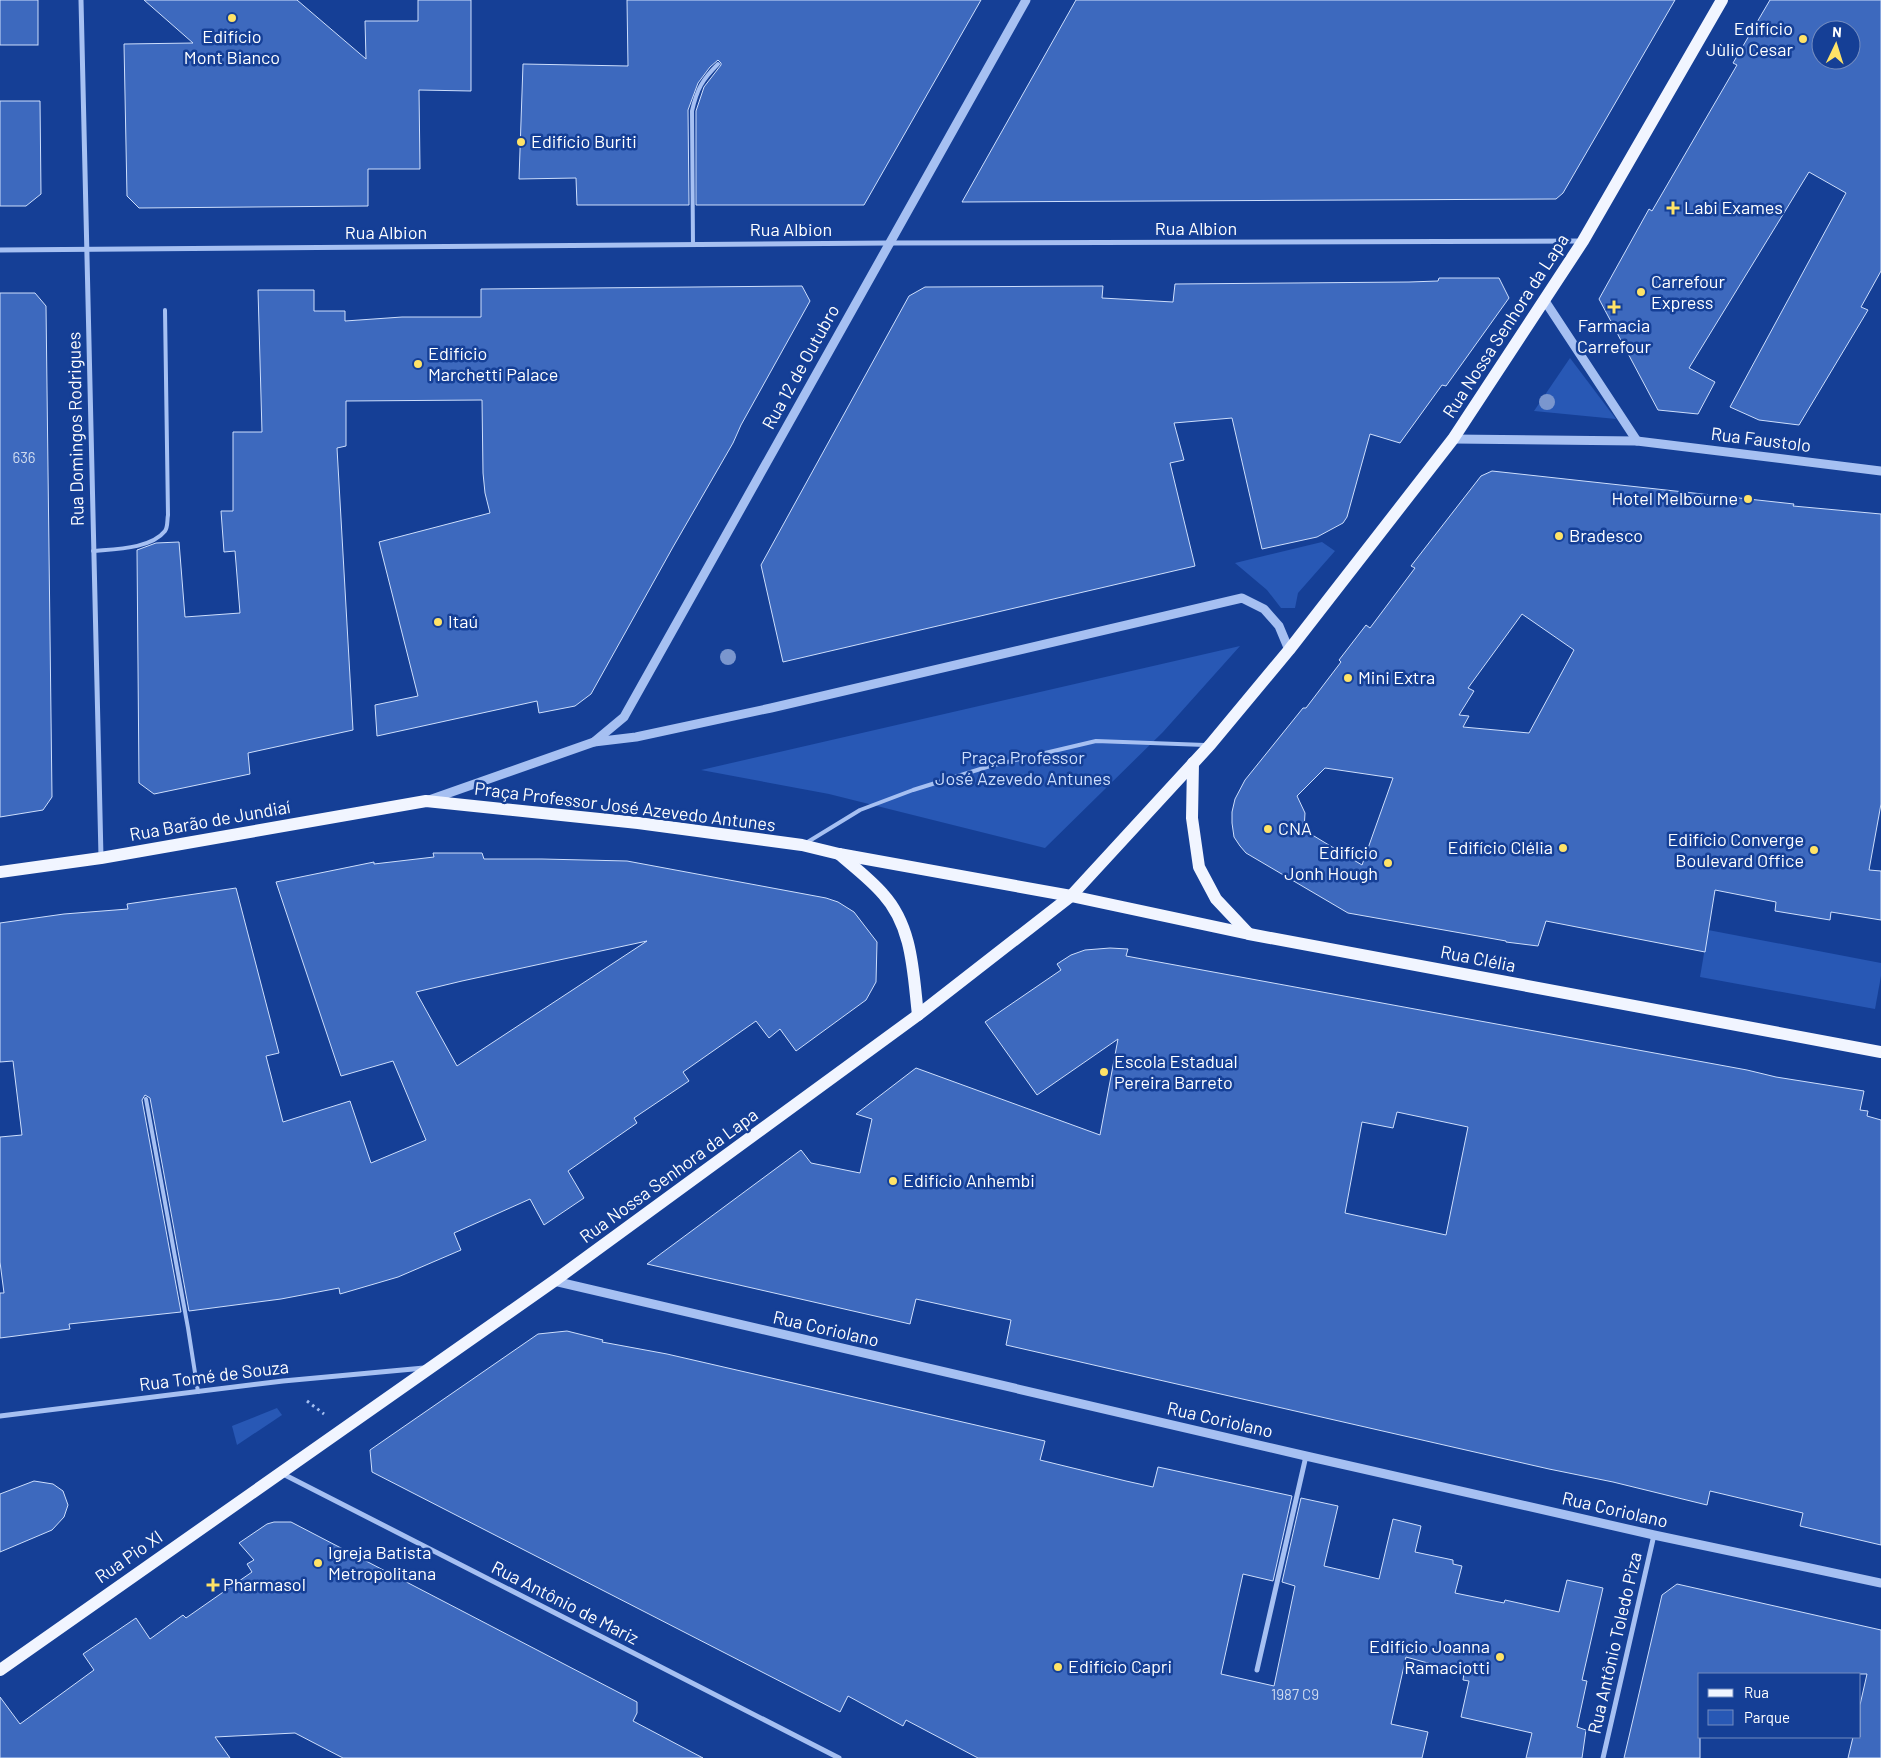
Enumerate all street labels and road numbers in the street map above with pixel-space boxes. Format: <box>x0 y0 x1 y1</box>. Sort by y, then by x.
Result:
street label: Rua Albion <box>1155 217 1237 239</box>
street label: Rua Albion <box>750 218 832 240</box>
street label: Rua Albion <box>345 221 427 243</box>
street label: Rua Nossa Senhora da Lapa <box>1437 229 1573 422</box>
street label: Rua 12 de Outubro <box>757 300 843 433</box>
street label: Rua Domingos Rodrigues <box>62 332 88 526</box>
street label: Rua Faustolo <box>1710 422 1812 456</box>
street label: Praça Professor José Azevedo Antunes <box>473 777 777 835</box>
street label: Rua Barão de Jundiaí <box>128 795 292 845</box>
street label: Rua Clélia <box>1439 940 1518 976</box>
street label: Rua Nossa Senhora da Lapa <box>575 1103 762 1247</box>
street label: Rua Coriolano <box>771 1305 881 1351</box>
street label: Rua Tomé de Souza <box>138 1355 290 1395</box>
street label: Rua Coriolano <box>1165 1396 1275 1442</box>
street label: Rua Coriolano <box>1560 1486 1670 1532</box>
street label: Rua Pio XI <box>90 1525 166 1587</box>
street label: Rua Antônio Toledo Piza <box>1582 1550 1646 1736</box>
street label: Rua Antônio de Mariz <box>488 1556 643 1649</box>

